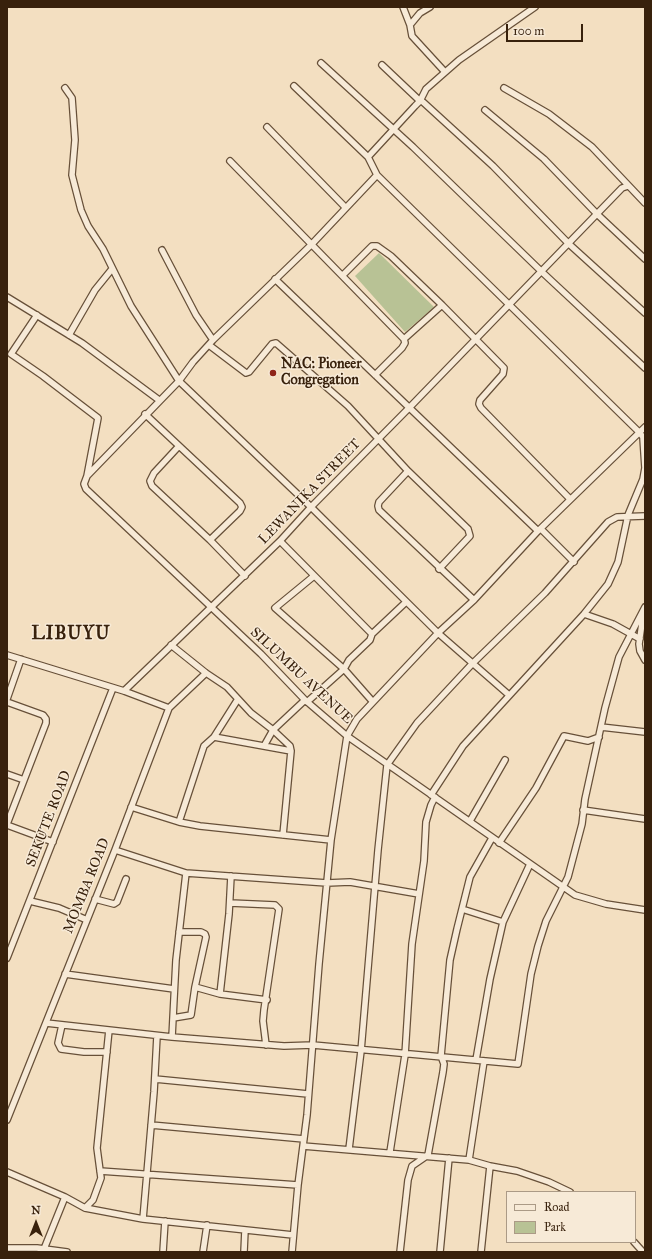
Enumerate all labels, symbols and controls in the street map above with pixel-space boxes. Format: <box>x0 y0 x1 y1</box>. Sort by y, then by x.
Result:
scale bar <box>508 16 585 42</box>
text: 100 m <box>513 24 544 38</box>
place label: NAC: Pioneer Congregation <box>281 357 361 390</box>
marker: NAC: Pioneer Congregation <box>268 368 278 378</box>
street label: LEWANIKA STREET <box>255 436 365 548</box>
district label: LIBUYU <box>31 624 111 646</box>
street label: SILUMBU AVENUE <box>246 624 356 728</box>
street label: SEKUTE ROAD <box>23 768 75 870</box>
street label: MOMBA ROAD <box>60 836 114 936</box>
legend <box>506 1191 636 1243</box>
text: Road <box>544 1200 570 1214</box>
north arrow <box>16 1203 56 1243</box>
text: N <box>31 1204 41 1217</box>
text: Park <box>544 1220 566 1234</box>

